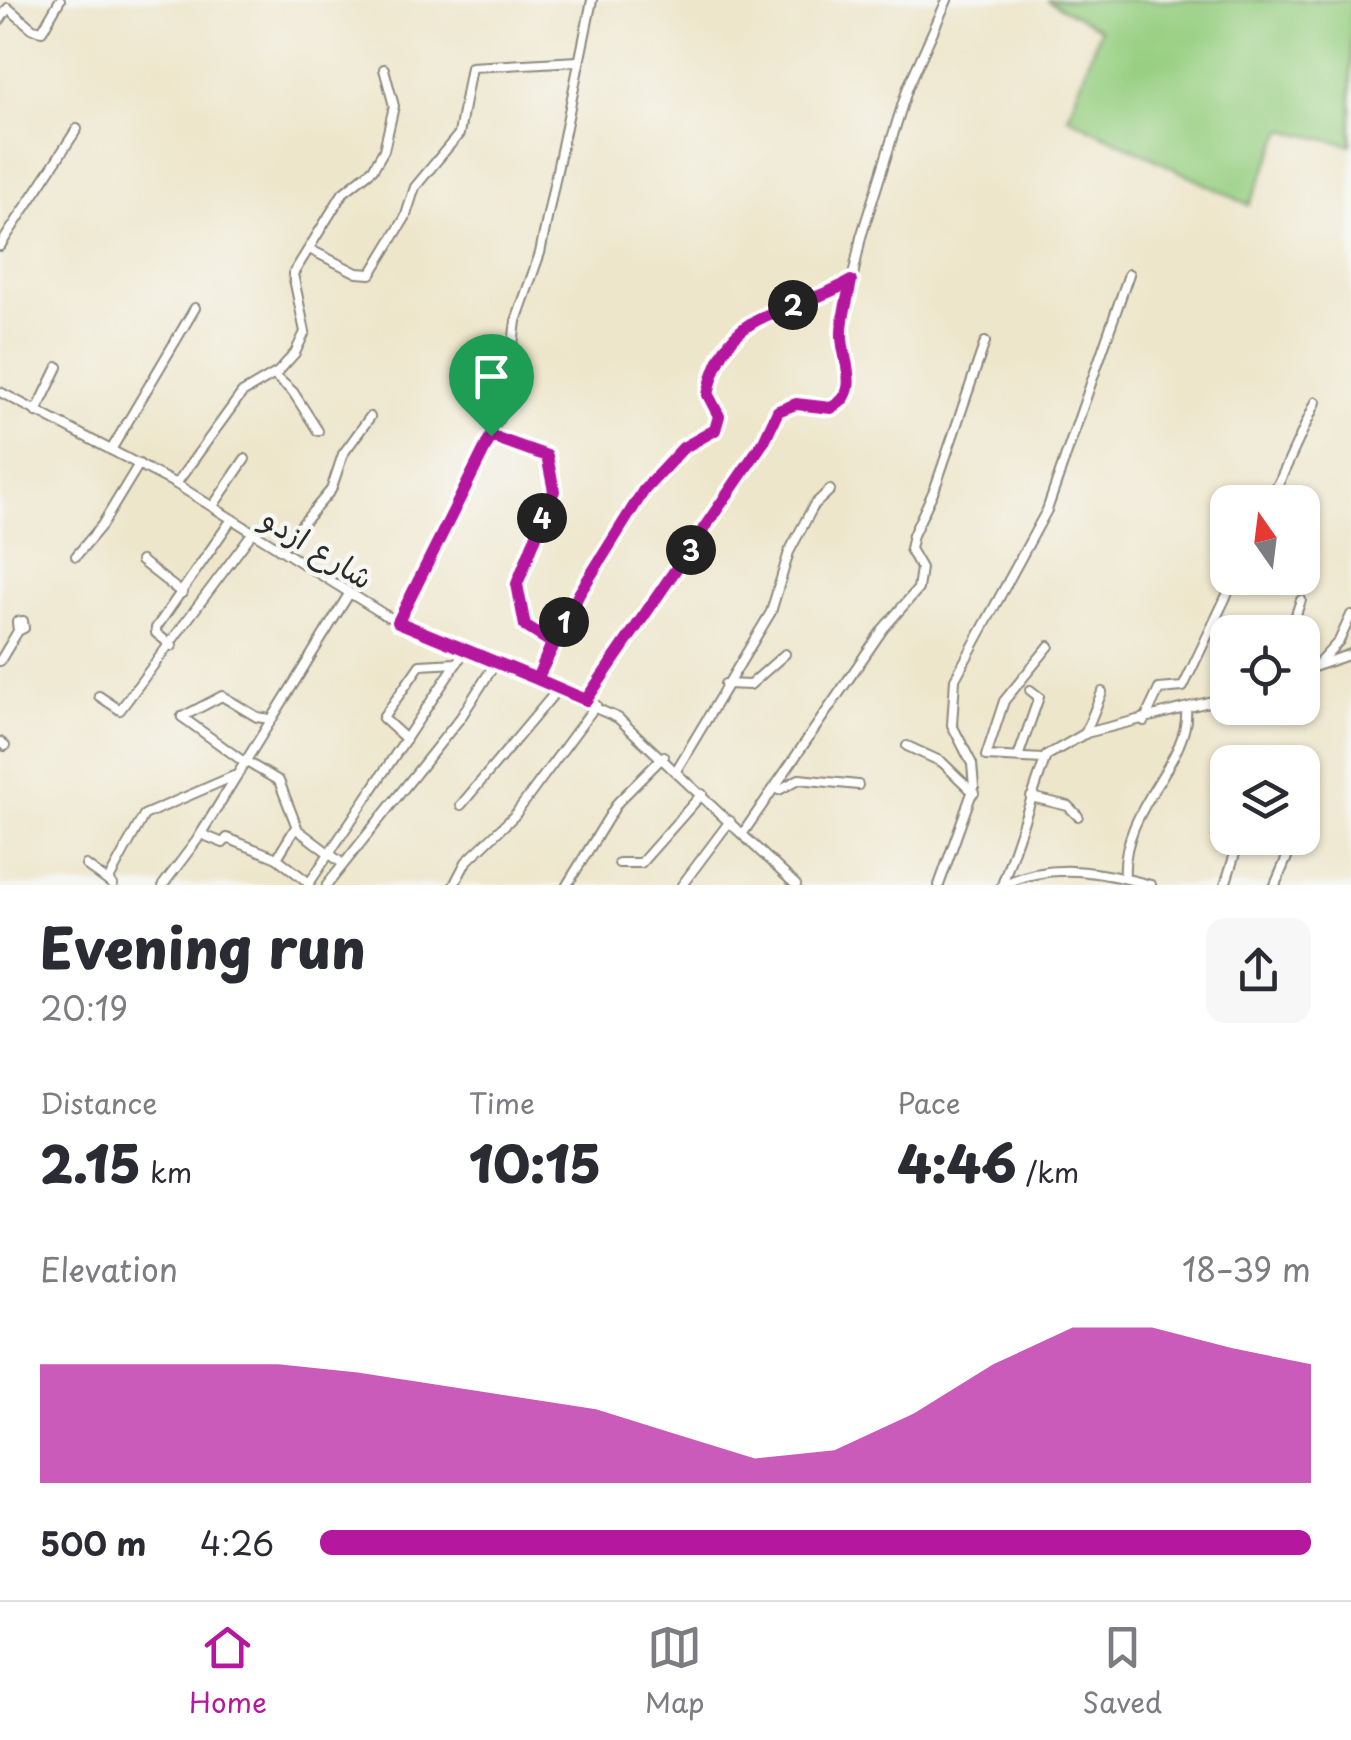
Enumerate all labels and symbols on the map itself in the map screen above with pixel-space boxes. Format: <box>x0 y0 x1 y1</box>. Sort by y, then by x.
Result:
pin: 2 <box>768 280 818 330</box>
pin <box>449 334 534 437</box>
north arrow <box>1210 485 1320 595</box>
pin: 4 <box>517 493 567 543</box>
street label: شارع ازدو <box>251 494 383 600</box>
pin: 3 <box>666 525 716 575</box>
pin: 1 <box>539 597 589 647</box>

